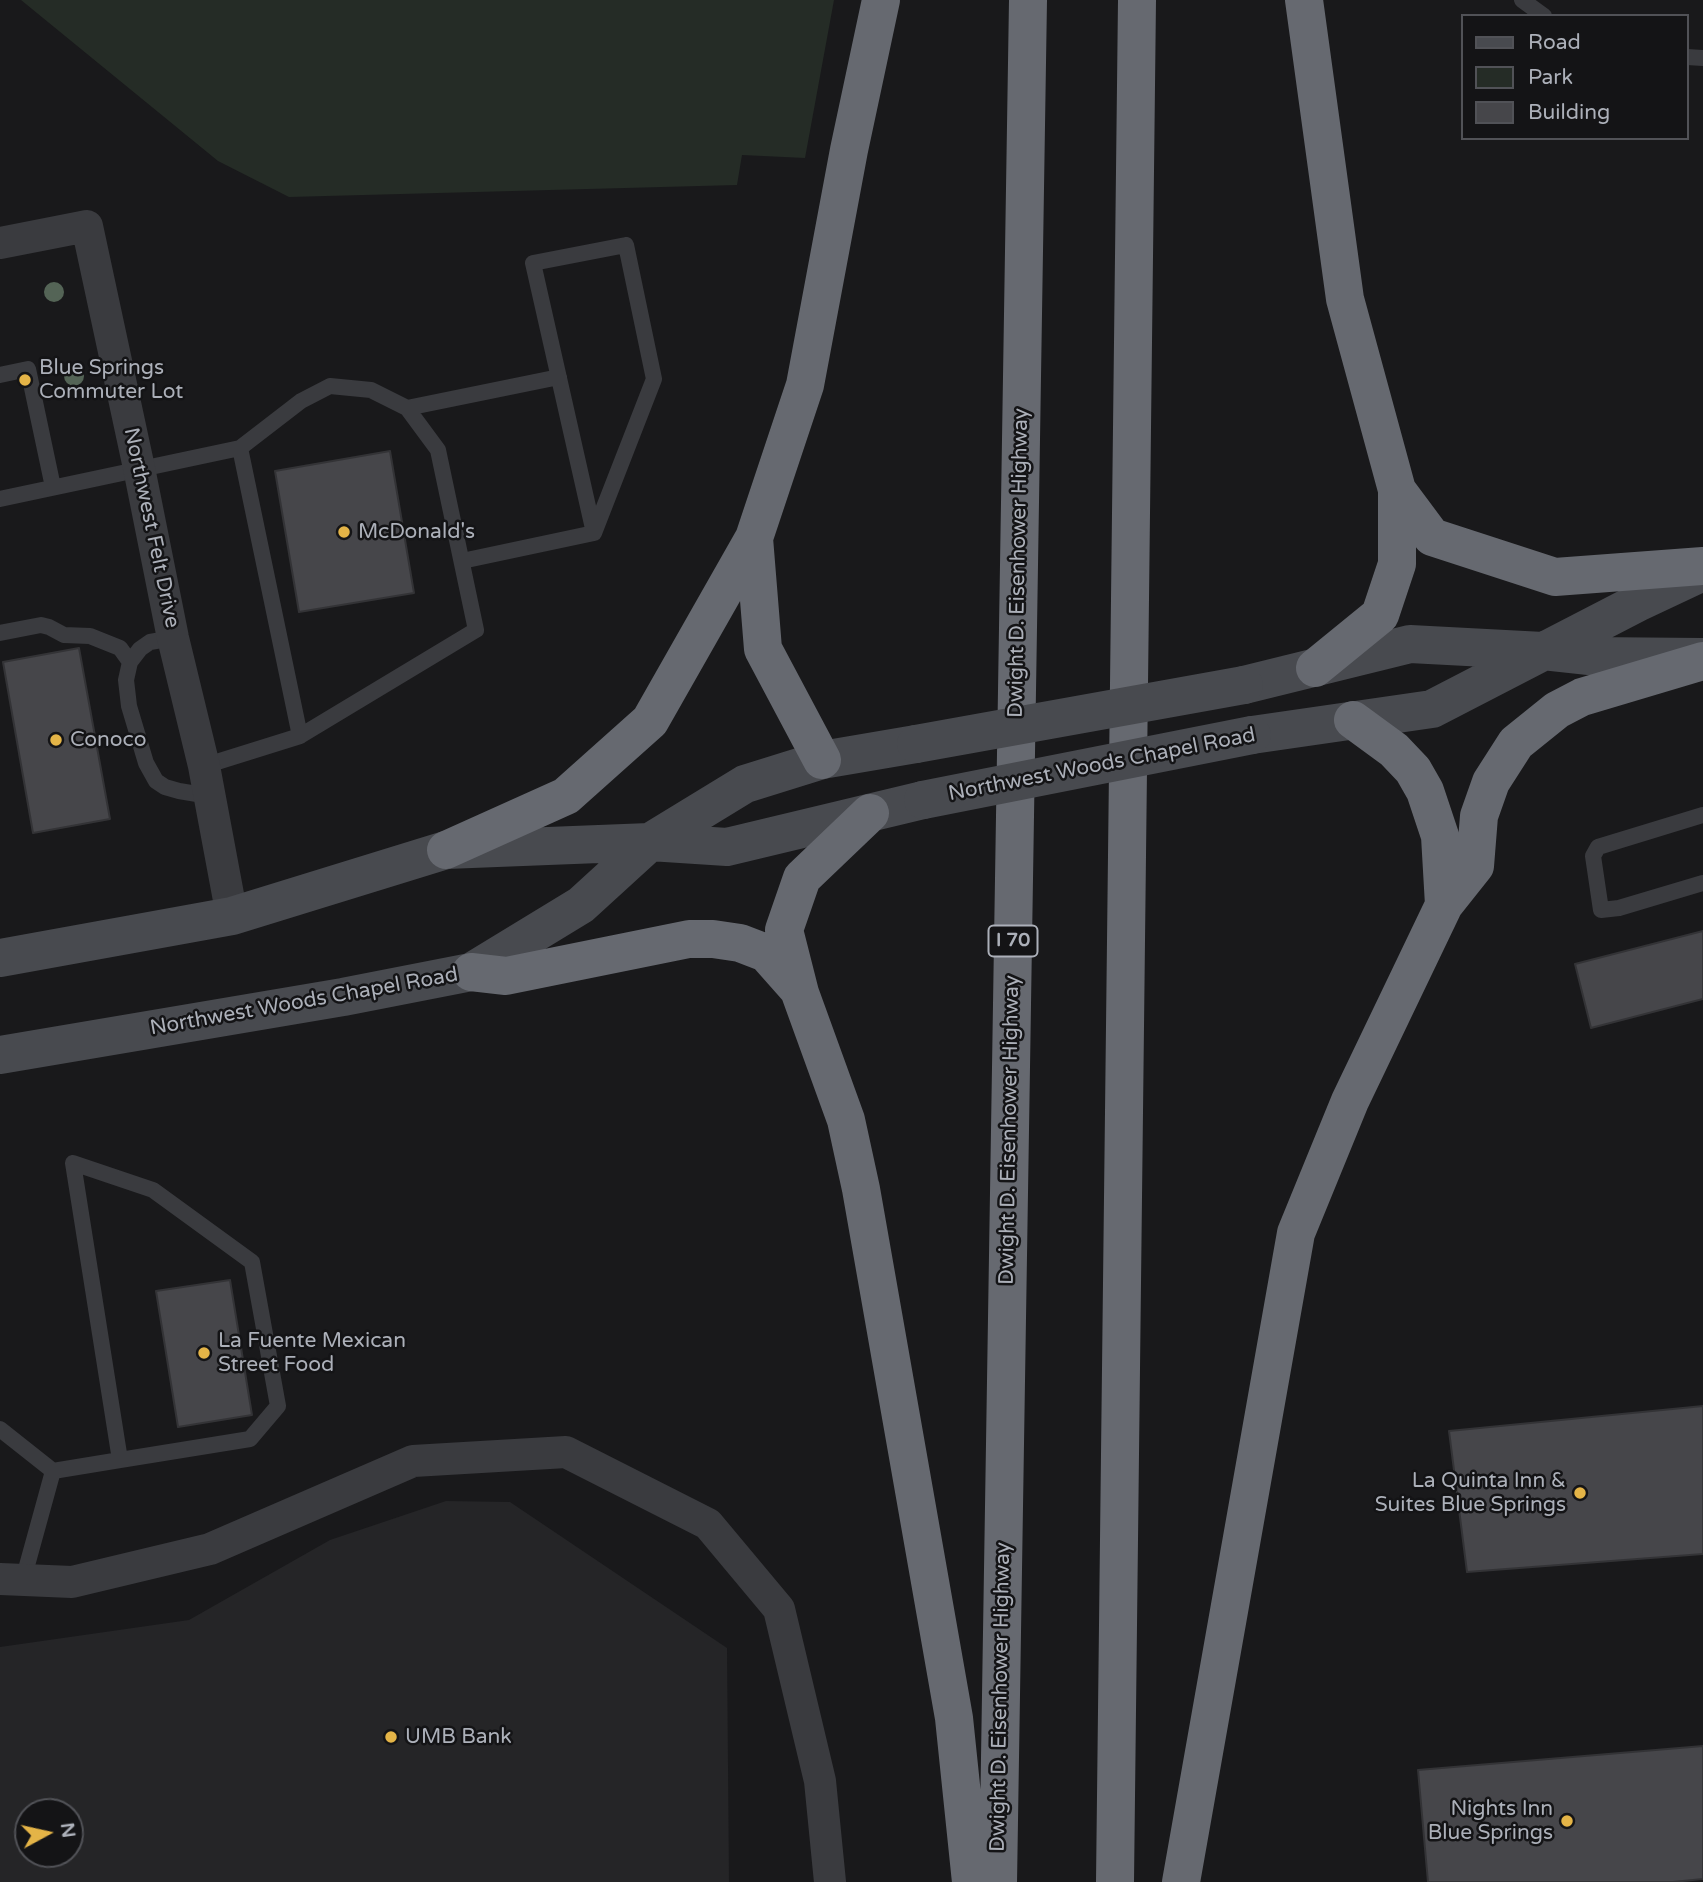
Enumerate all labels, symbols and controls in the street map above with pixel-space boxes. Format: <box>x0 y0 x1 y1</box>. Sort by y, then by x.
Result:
legend <box>1462 14 1689 140</box>
text: Road <box>1528 30 1581 55</box>
text: Park <box>1528 65 1573 90</box>
text: Building <box>1528 100 1610 125</box>
place label: Blue Springs Commuter Lot <box>39 355 183 405</box>
marker: Blue Springs Commuter Lot <box>17 372 33 388</box>
street label: Dwight D. Eisenhower Highway <box>1004 408 1034 718</box>
street label: Northwest Felt Drive <box>117 426 185 630</box>
place label: McDonald's <box>358 519 475 545</box>
marker: McDonald's <box>336 524 352 540</box>
street label: Northwest Woods Chapel Road <box>946 723 1258 807</box>
place label: Conoco <box>70 727 146 753</box>
marker: Conoco <box>48 732 64 748</box>
road number: I 70 <box>988 925 1038 956</box>
street label: Northwest Woods Chapel Road <box>148 962 460 1042</box>
street label: Dwight D. Eisenhower Highway <box>995 975 1025 1285</box>
place label: La Fuente Mexican Street Food <box>218 1328 406 1378</box>
marker: La Fuente Mexican Street Food <box>196 1345 212 1361</box>
place label: La Quinta Inn & Suites Blue Springs <box>1375 1468 1566 1518</box>
marker: La Quinta Inn & Suites Blue Springs <box>1572 1485 1588 1501</box>
street label: Dwight D. Eisenhower Highway <box>986 1542 1016 1852</box>
place label: UMB Bank <box>405 1724 512 1750</box>
marker: UMB Bank <box>383 1729 399 1745</box>
place label: Nights Inn Blue Springs <box>1428 1796 1553 1846</box>
north arrow <box>14 1798 84 1868</box>
marker: Nights Inn Blue Springs <box>1559 1813 1575 1829</box>
text: N <box>56 1821 80 1839</box>

